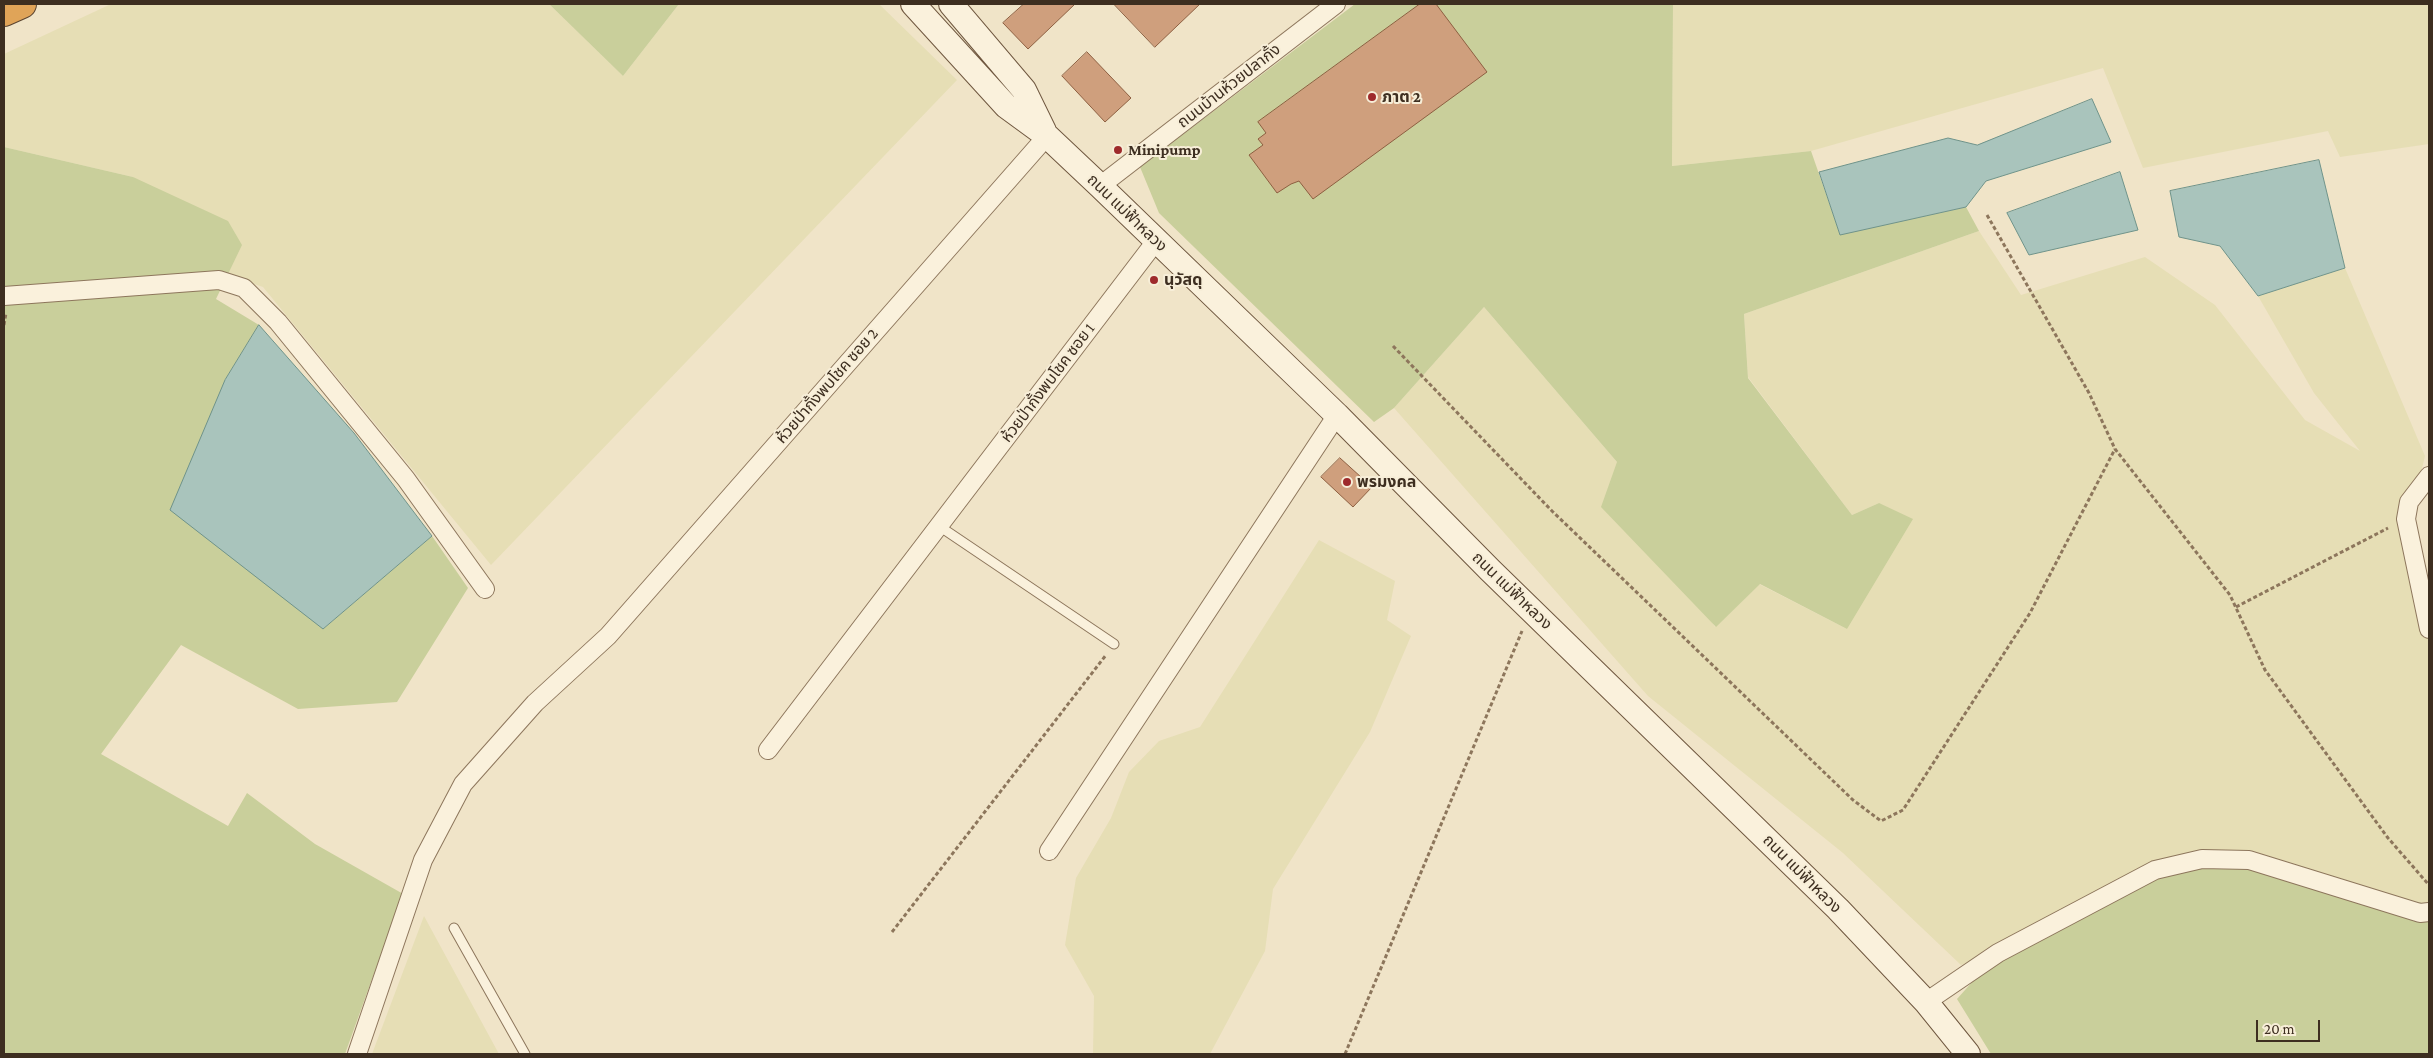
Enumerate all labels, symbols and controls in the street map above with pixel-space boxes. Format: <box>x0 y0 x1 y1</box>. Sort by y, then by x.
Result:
street label: ถนนบ้านห้วยปลากั้ง <box>1174 40 1284 132</box>
place label: ภาต 2 <box>1382 87 1421 107</box>
marker: ภาต 2 <box>1366 91 1378 103</box>
place label: Minipump <box>1128 140 1201 160</box>
marker: Minipump <box>1112 144 1124 156</box>
street label: ถนน แม่ฟ้าหลวง <box>1083 170 1171 256</box>
place label: นุวัสดุ <box>1164 270 1202 290</box>
marker: นุวัสดุ <box>1148 274 1160 286</box>
street label: ห้วยป่ากั้งพบโชค ซอย 1 <box>997 320 1099 446</box>
street label: ห้วยป่ากั้งพบโชค ซอย 2 <box>772 324 882 448</box>
place label: พรมงคล <box>1357 472 1416 492</box>
marker: พรมงคล <box>1341 476 1353 488</box>
street label: ถนน แม่ฟ้าหลวง <box>1468 548 1556 634</box>
street label: ถนน แม่ฟ้าหลวง <box>1759 831 1845 917</box>
scale bar <box>2258 1010 2322 1042</box>
text: 20 m <box>2264 1021 2295 1037</box>

